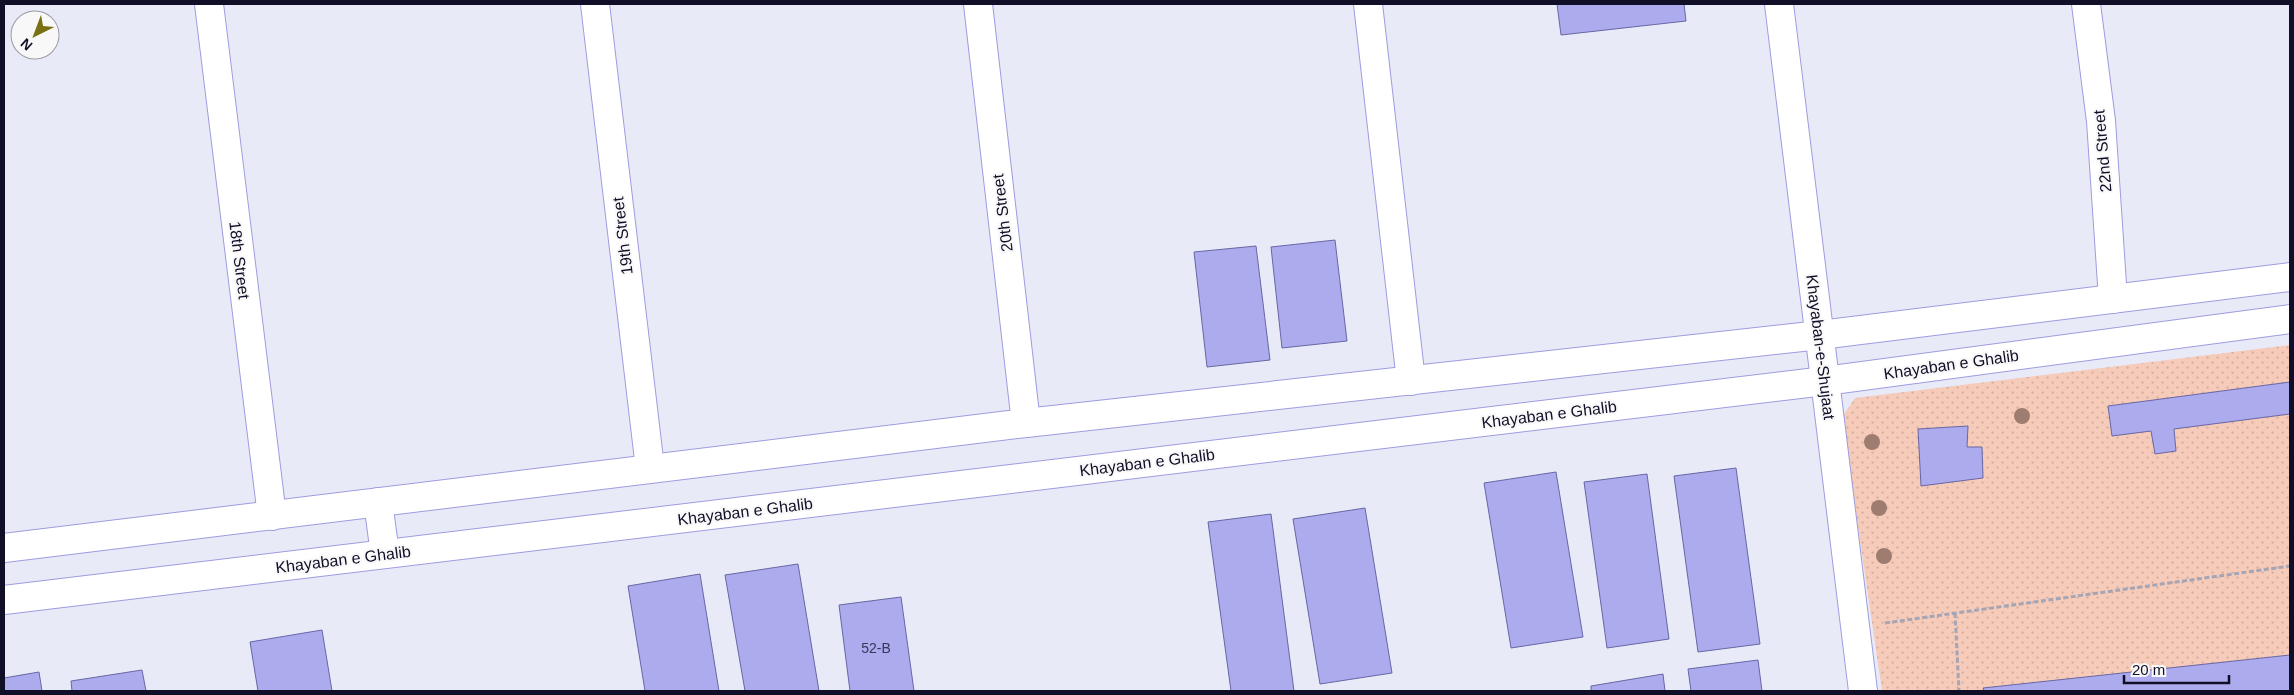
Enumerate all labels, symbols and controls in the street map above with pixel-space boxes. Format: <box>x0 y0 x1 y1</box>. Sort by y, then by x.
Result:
north arrow <box>10 10 60 60</box>
text: N <box>17 35 35 54</box>
street label: 22nd Street <box>2090 108 2115 193</box>
street label: 20th Street <box>989 173 1016 253</box>
street label: 19th Street <box>609 196 636 276</box>
street label: 18th Street <box>226 220 253 300</box>
street label: Khayaban-e-Shujaat <box>1803 274 1838 421</box>
street label: Khayaban e Ghalib <box>1882 347 2020 382</box>
street label: Khayaban e Ghalib <box>1480 398 1618 431</box>
street label: Khayaban e Ghalib <box>1078 446 1216 479</box>
street label: Khayaban e Ghalib <box>676 495 814 528</box>
street label: Khayaban e Ghalib <box>274 543 412 576</box>
house number: 52-B <box>861 640 891 656</box>
scale bar <box>2124 652 2229 684</box>
text: 20 m <box>2132 661 2165 678</box>

